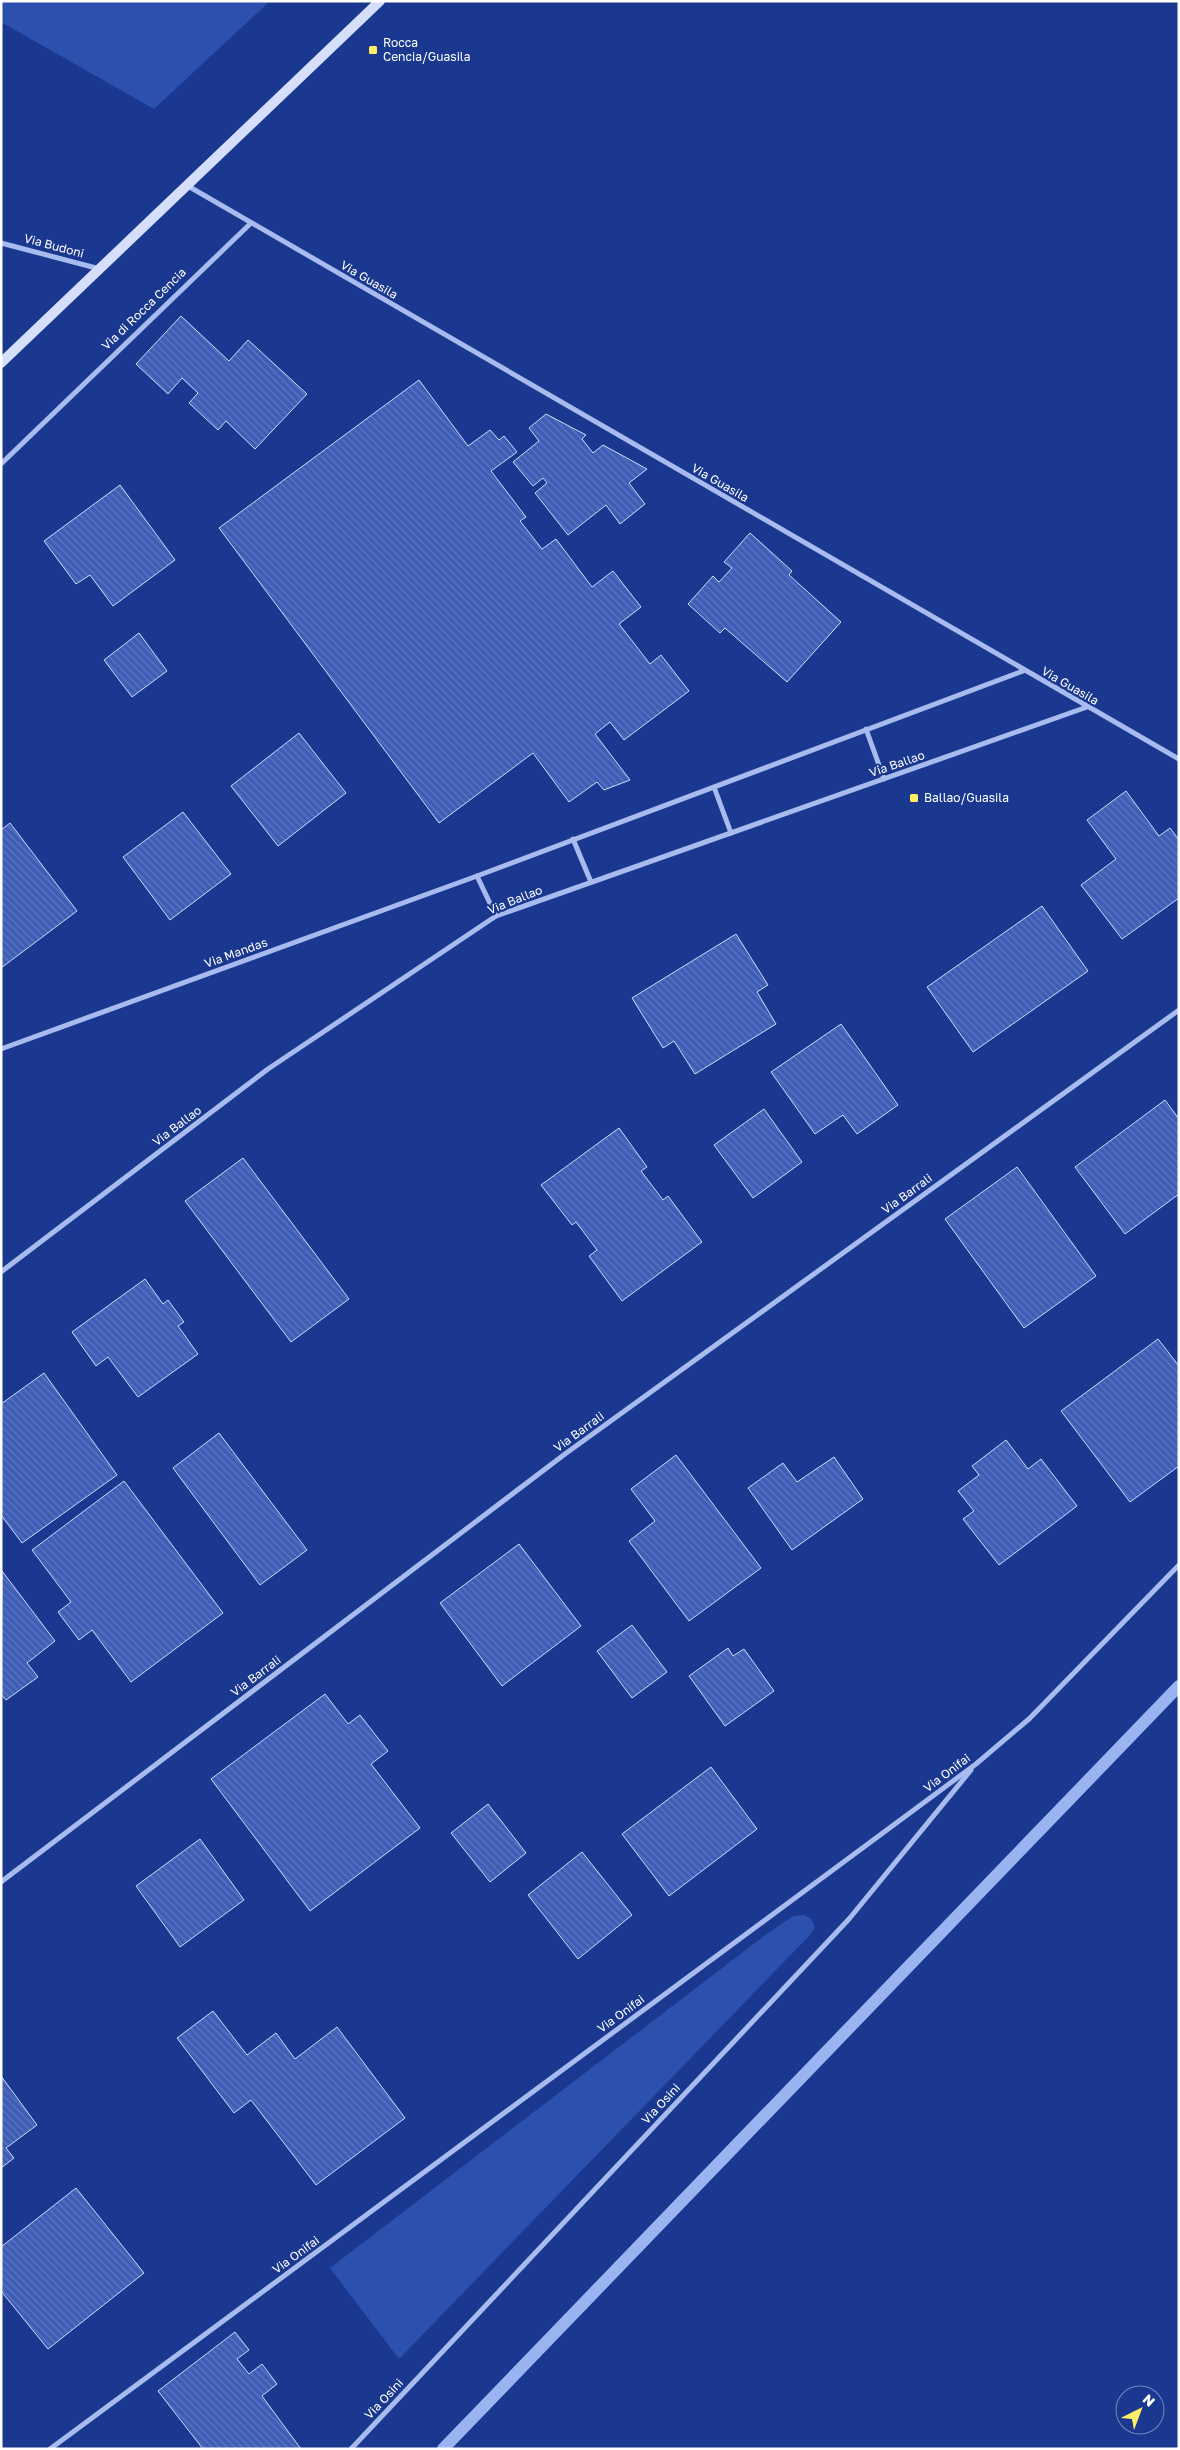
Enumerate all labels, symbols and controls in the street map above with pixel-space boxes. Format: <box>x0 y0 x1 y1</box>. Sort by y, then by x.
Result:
place label: Rocca Cencia/Guasila <box>383 35 471 64</box>
marker: Rocca Cencia/Guasila <box>367 44 379 56</box>
street label: Via Budoni <box>22 230 86 261</box>
street label: Via Guasila <box>338 257 401 302</box>
street label: Via di Rocca Cencia <box>98 264 189 353</box>
street label: Via Guasila <box>689 460 752 505</box>
street label: Via Guasila <box>1039 663 1102 708</box>
street label: Via Ballao <box>867 747 926 780</box>
place label: Ballao/Guasila <box>924 790 1009 805</box>
marker: Ballao/Guasila <box>908 792 920 804</box>
street label: Via Ballao <box>485 882 544 917</box>
street label: Via Mandas <box>202 934 269 971</box>
street label: Via Ballao <box>149 1102 204 1149</box>
street label: Via Barrali <box>878 1170 935 1217</box>
street label: Via Barrali <box>550 1408 607 1455</box>
street label: Via Barrali <box>228 1652 284 1699</box>
street label: Via Onifai <box>920 1750 973 1795</box>
street label: Via Onifai <box>594 1991 647 2036</box>
street label: Via Osini <box>638 2080 683 2127</box>
street label: Via Onifai <box>269 2232 322 2277</box>
street label: Via Osini <box>361 2375 406 2422</box>
north arrow <box>1115 2385 1165 2435</box>
text: N <box>1139 2390 1159 2410</box>

